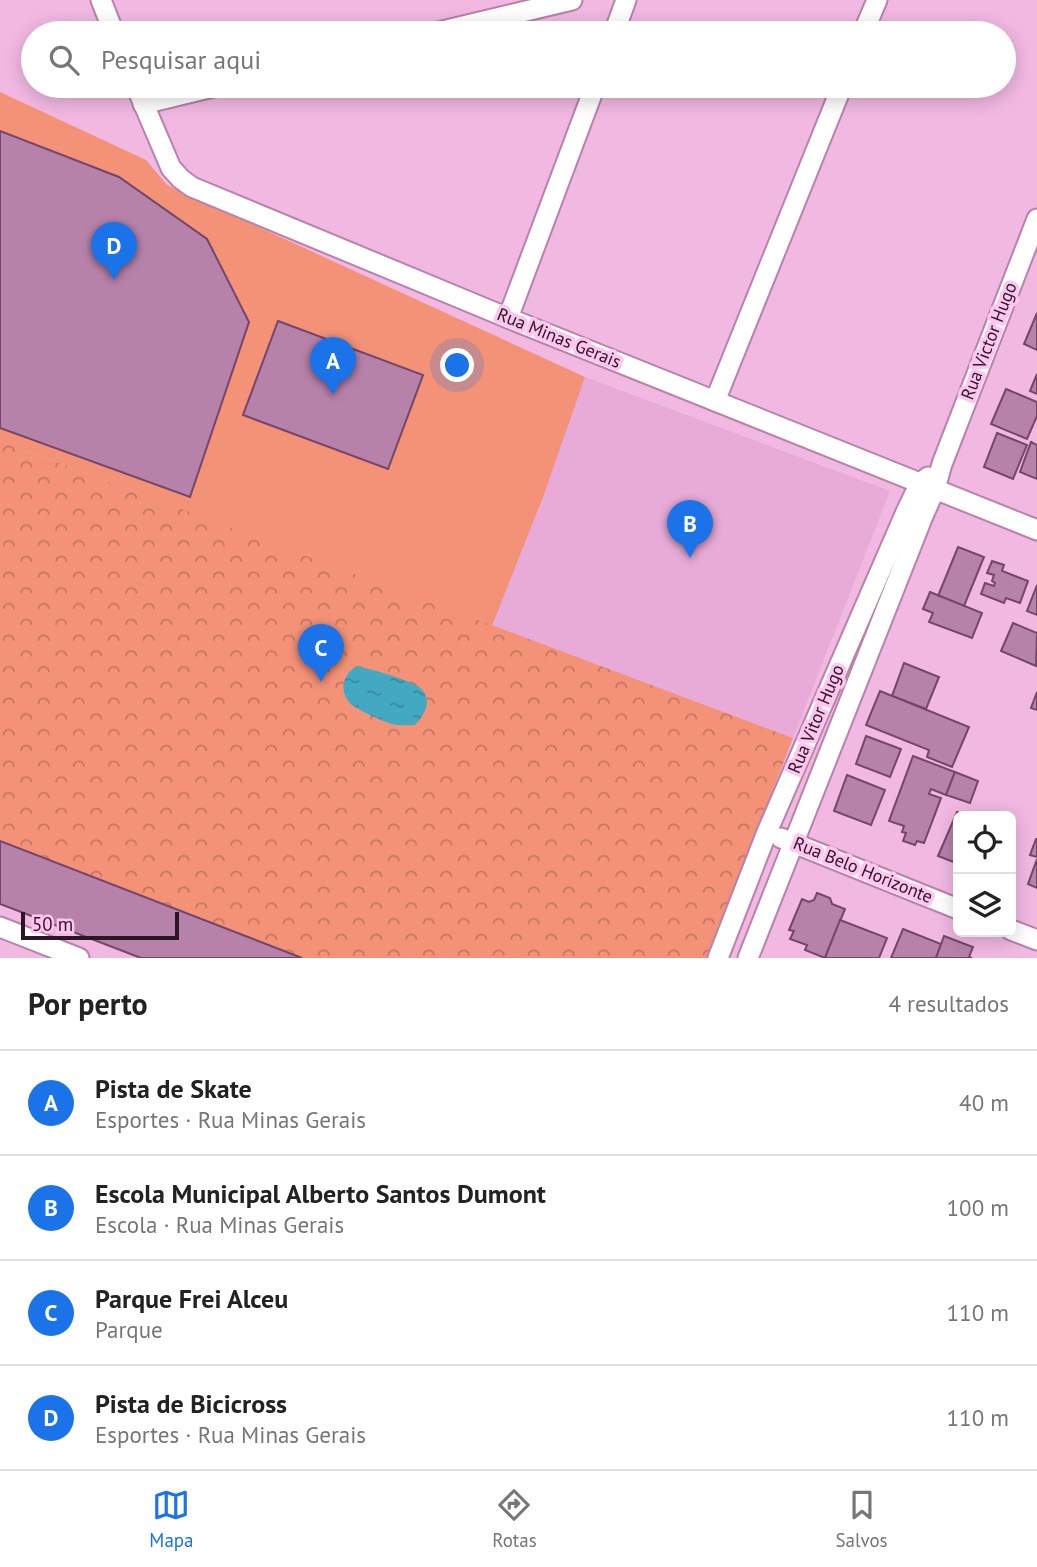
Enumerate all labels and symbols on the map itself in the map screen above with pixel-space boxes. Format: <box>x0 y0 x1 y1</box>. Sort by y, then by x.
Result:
pin: D <box>91 222 137 280</box>
street label: Rua Victor Hugo <box>956 279 1022 403</box>
street label: Rua Minas Gerais <box>494 302 625 373</box>
pin: A <box>310 337 356 395</box>
your location <box>440 348 474 382</box>
pin: B <box>667 500 713 558</box>
pin: C <box>298 624 344 682</box>
street label: Rua Vitor Hugo <box>782 661 849 777</box>
street label: Rua Belo Horizonte <box>790 831 936 908</box>
scale bar <box>21 909 178 941</box>

